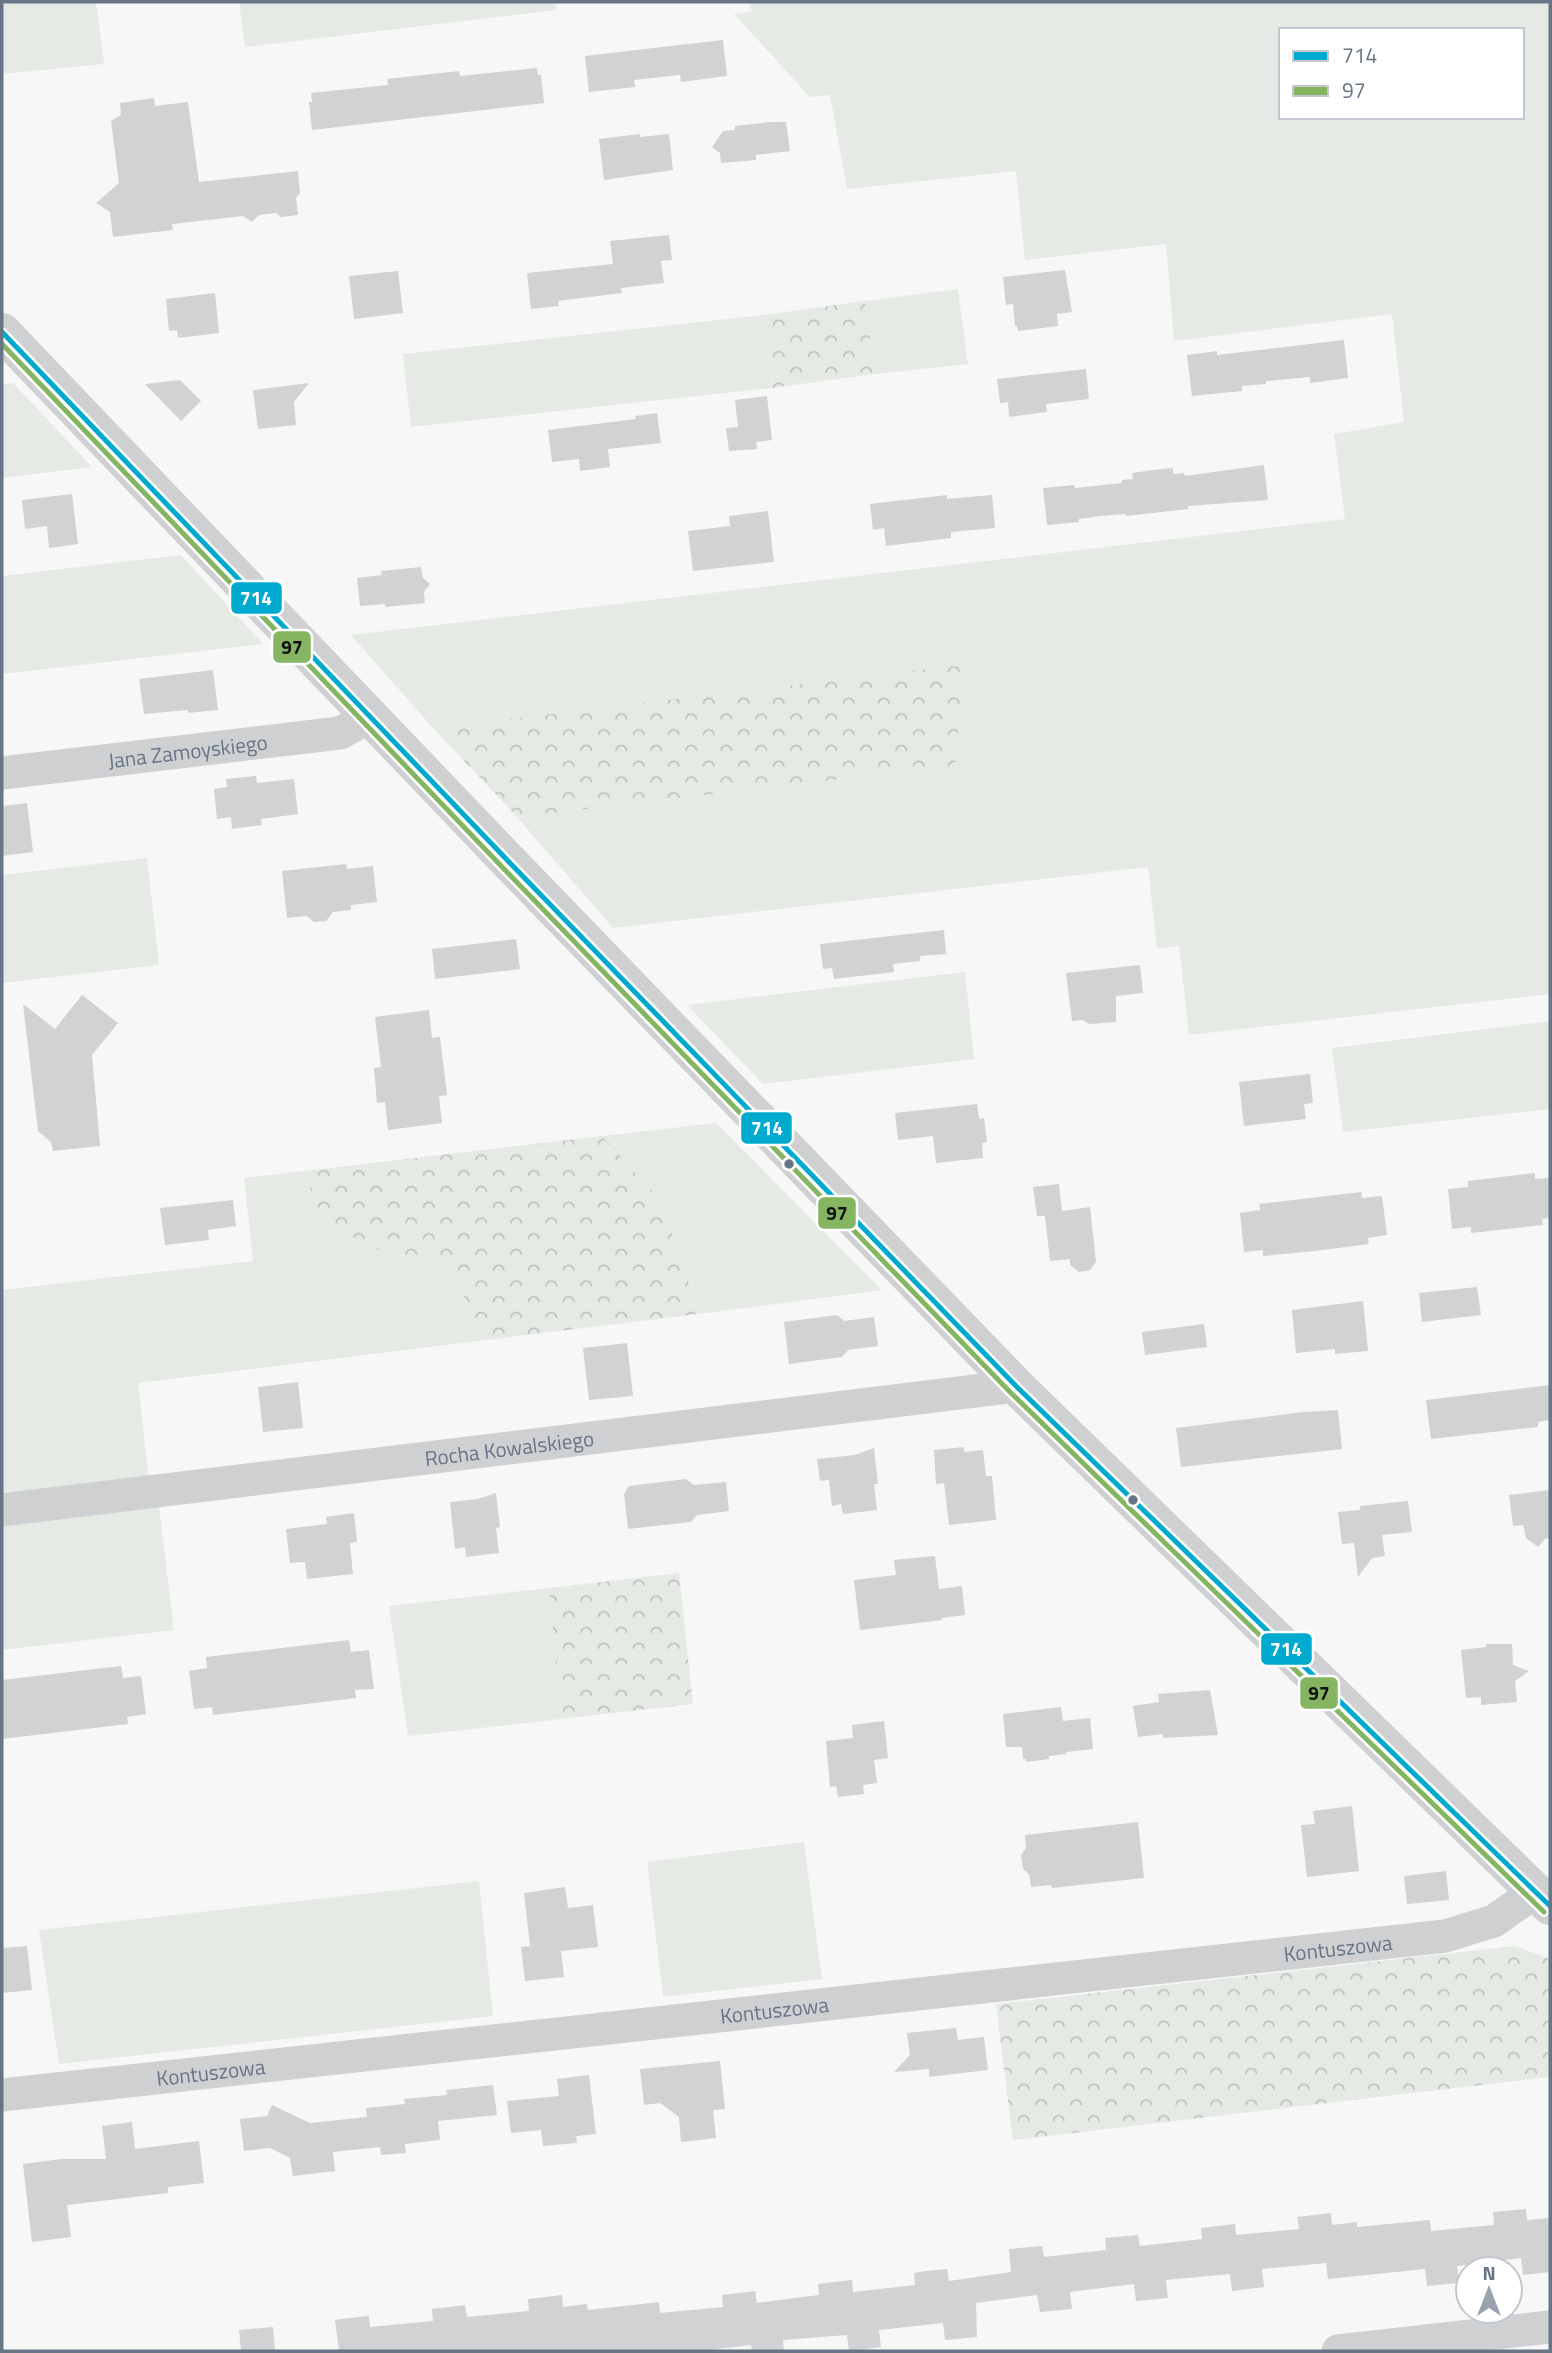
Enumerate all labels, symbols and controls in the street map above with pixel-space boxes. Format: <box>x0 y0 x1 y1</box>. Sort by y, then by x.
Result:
legend <box>1279 28 1524 119</box>
text: 714 <box>1342 39 1377 71</box>
text: 97 <box>1342 74 1366 106</box>
line badge: 714 <box>230 581 283 615</box>
text: 714 <box>240 583 272 612</box>
line badge: 97 <box>272 630 312 664</box>
text: 97 <box>281 632 303 661</box>
street label: Jana Zamoyskiego <box>106 726 269 776</box>
line badge: 714 <box>740 1111 793 1145</box>
text: 714 <box>751 1113 783 1142</box>
unlabelled marker <box>782 1157 796 1171</box>
line badge: 97 <box>817 1196 857 1230</box>
text: 97 <box>826 1198 848 1227</box>
street label: Rocha Kowalskiego <box>423 1422 596 1474</box>
unlabelled marker <box>1126 1493 1140 1507</box>
line badge: 714 <box>1260 1632 1313 1666</box>
text: 714 <box>1270 1634 1302 1663</box>
line badge: 97 <box>1299 1676 1339 1710</box>
text: 97 <box>1308 1678 1330 1707</box>
street label: Kontuszowa <box>1282 1926 1394 1970</box>
street label: Kontuszowa <box>718 1988 831 2032</box>
street label: Kontuszowa <box>155 2050 267 2094</box>
north arrow <box>1454 2255 1524 2325</box>
text: N <box>1482 2258 1496 2287</box>

